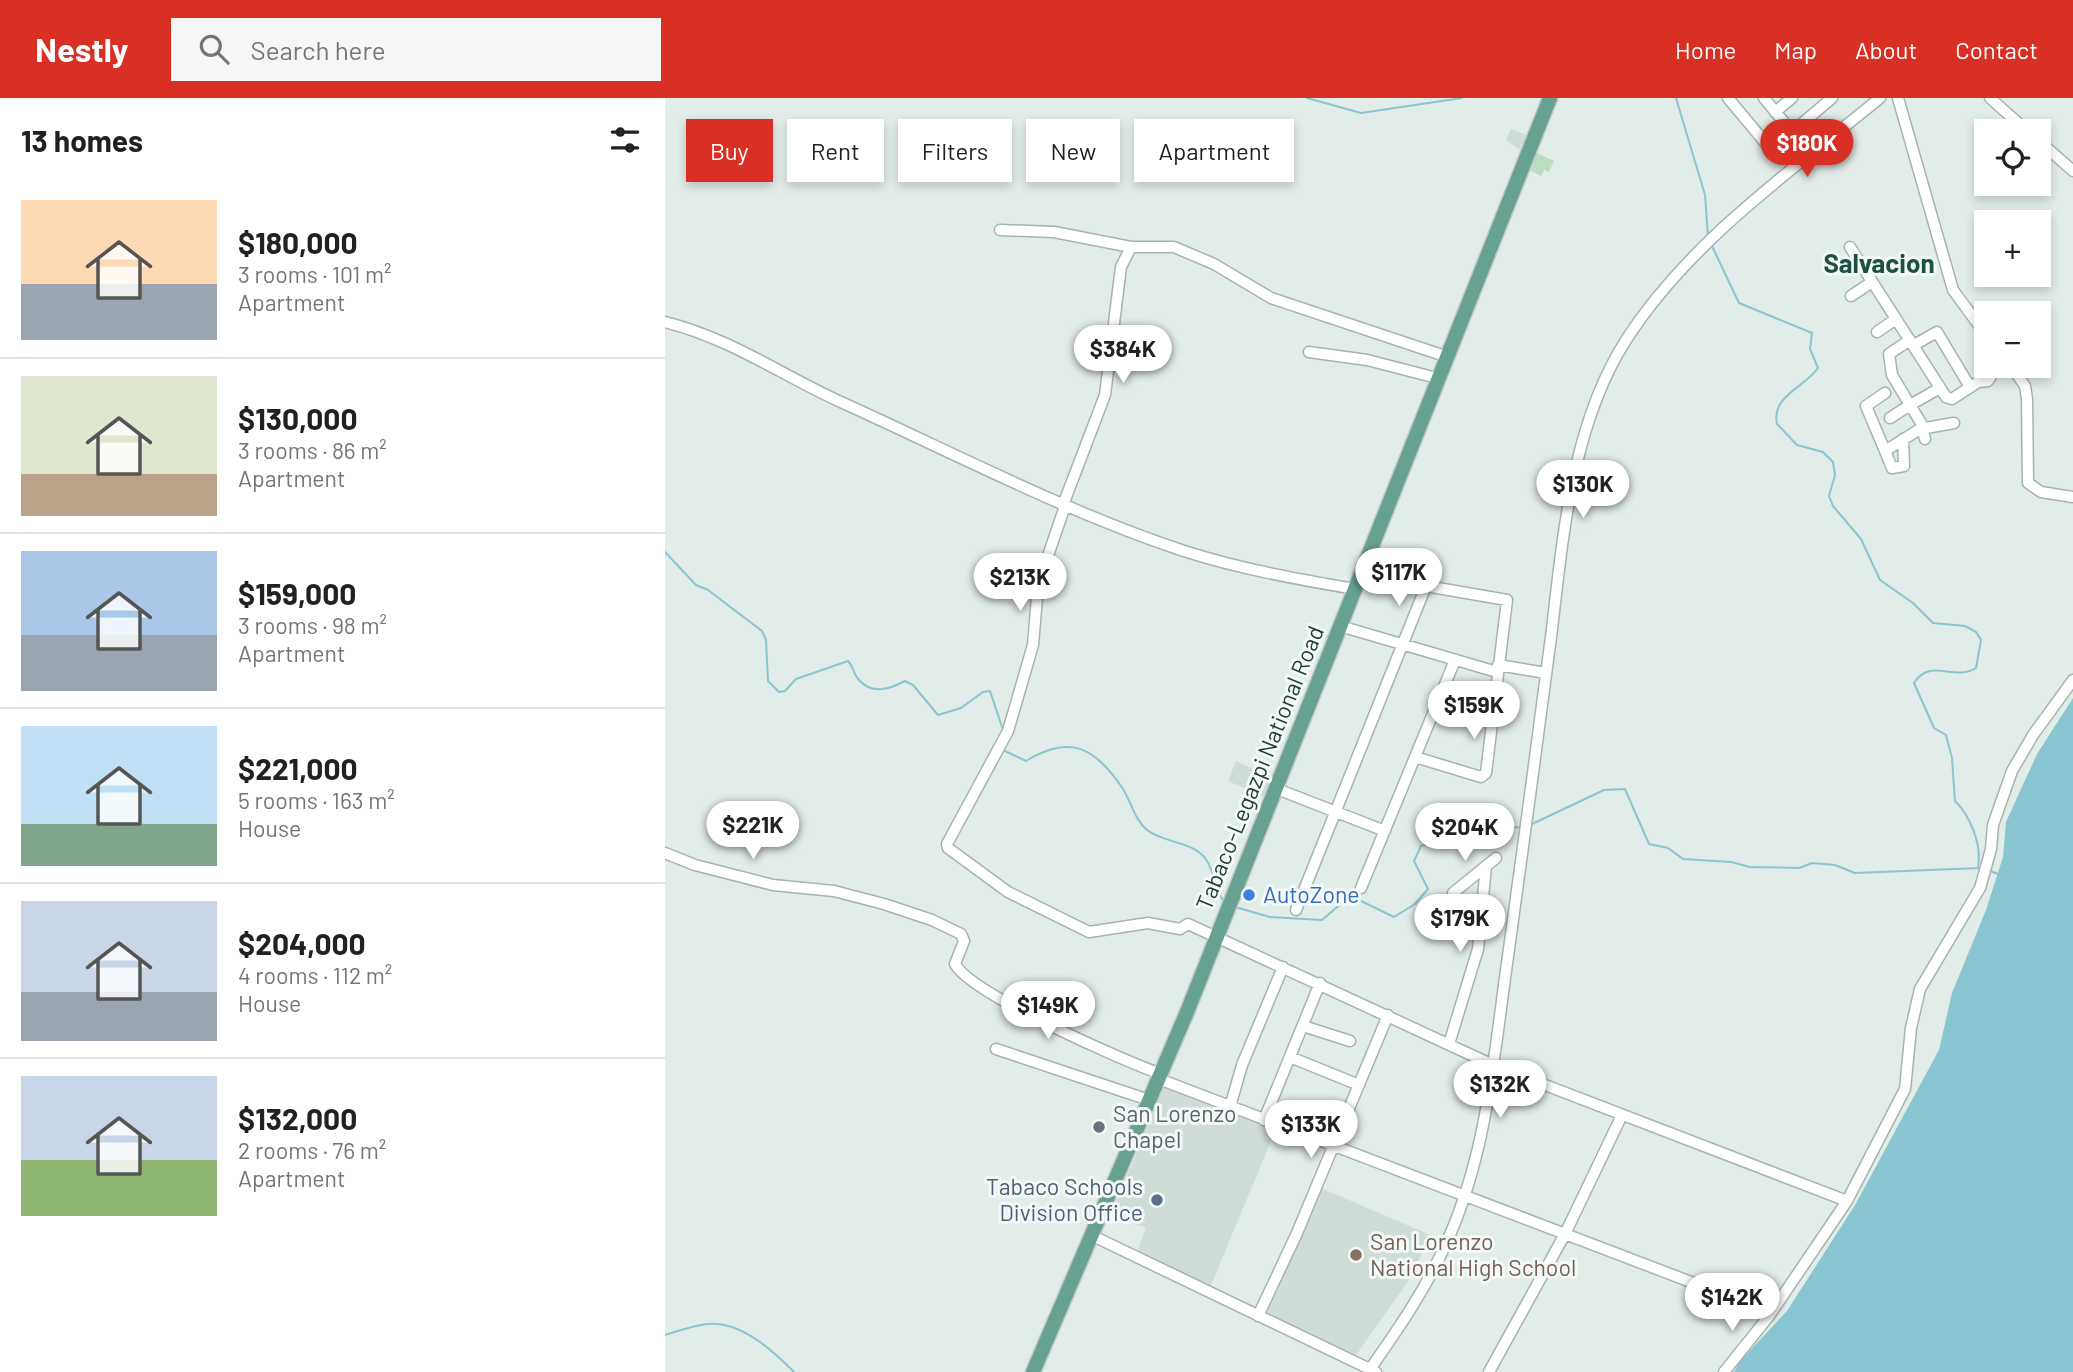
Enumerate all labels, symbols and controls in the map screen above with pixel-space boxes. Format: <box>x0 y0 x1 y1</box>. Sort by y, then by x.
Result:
search box <box>171 18 661 81</box>
text: Nestly <box>35 29 129 69</box>
icon: search <box>195 30 233 68</box>
text: Search here <box>251 34 386 65</box>
text: Home <box>1675 35 1736 64</box>
text: Map <box>1774 35 1817 64</box>
text: About <box>1855 35 1917 64</box>
text: Contact <box>1955 35 2038 64</box>
chip: Buy <box>686 119 773 182</box>
chip: Rent <box>787 119 884 182</box>
chip: Filters <box>898 119 1012 182</box>
chip: New <box>1026 119 1120 182</box>
chip: Apartment <box>1134 119 1294 182</box>
map controls <box>1974 119 2051 378</box>
button: locate <box>1974 119 2051 196</box>
pin: $180K <box>1758 120 1856 179</box>
icon: filters <box>606 121 644 159</box>
text: 13 homes <box>21 122 143 158</box>
text: $180K <box>1776 128 1838 156</box>
button: + <box>1974 210 2051 287</box>
text: $180,000 <box>238 224 358 260</box>
icon: home <box>77 228 161 312</box>
district label: Salvacion <box>1823 247 1935 278</box>
text: 3 rooms · 101 m² <box>238 260 391 288</box>
text: Apartment <box>238 288 345 316</box>
button: − <box>1974 301 2051 378</box>
pin: $384K <box>1074 326 1172 385</box>
text: $384K <box>1090 334 1156 362</box>
text: $130,000 <box>238 400 358 436</box>
icon: home <box>77 404 161 488</box>
text: 3 rooms · 86 m² <box>238 436 387 464</box>
pin: $130K <box>1534 460 1632 520</box>
text: Apartment <box>238 464 345 492</box>
text: $130K <box>1552 469 1614 497</box>
pin: $117K <box>1350 548 1448 608</box>
pin: $213K <box>971 554 1069 613</box>
text: $117K <box>1371 557 1427 585</box>
text: $213K <box>990 562 1050 590</box>
text: $159,000 <box>238 575 356 611</box>
icon: home <box>77 579 161 663</box>
text: 3 rooms · 98 m² <box>238 611 387 639</box>
street label: Tabaco-Legazpi National Road <box>1189 621 1329 914</box>
text: Apartment <box>238 639 345 667</box>
pin: $159K <box>1425 682 1523 741</box>
text: $159K <box>1444 690 1504 718</box>
text: $221,000 <box>238 750 358 786</box>
icon: home <box>77 754 161 838</box>
text: 5 rooms · 163 m² <box>238 786 395 814</box>
pin: $221K <box>704 802 802 861</box>
pin: $204K <box>1416 804 1514 863</box>
text: $221K <box>722 810 784 838</box>
text: $204K <box>1431 812 1499 840</box>
text: House <box>238 814 301 842</box>
place label: AutoZone <box>1263 880 1360 908</box>
marker: AutoZone <box>1241 887 1257 903</box>
pin: $179K <box>1411 894 1509 954</box>
text: $179K <box>1430 903 1490 931</box>
text: $204,000 <box>238 925 366 961</box>
icon: home <box>77 929 161 1013</box>
text: 4 rooms · 112 m² <box>238 961 392 989</box>
pin: $149K <box>999 982 1097 1041</box>
text: House <box>238 989 301 1017</box>
text: $149K <box>1017 990 1079 1018</box>
pin: $132K <box>1451 1060 1549 1120</box>
text: $132K <box>1470 1069 1531 1097</box>
place label: San Lorenzo Chapel <box>1113 1099 1236 1153</box>
text: $132,000 <box>238 1100 357 1136</box>
pin: $133K <box>1262 1100 1360 1160</box>
icon: home <box>77 1104 161 1188</box>
text: $133K <box>1281 1109 1341 1137</box>
marker: San Lorenzo Chapel <box>1091 1119 1107 1135</box>
text: 2 rooms · 76 m² <box>238 1136 386 1164</box>
text: Apartment <box>238 1164 345 1192</box>
place label: Tabaco Schools Division Office <box>986 1172 1143 1226</box>
marker: Tabaco Schools Division Office <box>1149 1192 1165 1208</box>
place label: San Lorenzo National High School <box>1370 1227 1576 1281</box>
marker: San Lorenzo National High School <box>1348 1247 1364 1263</box>
pin: $142K <box>1683 1274 1781 1333</box>
text: $142K <box>1701 1282 1763 1310</box>

